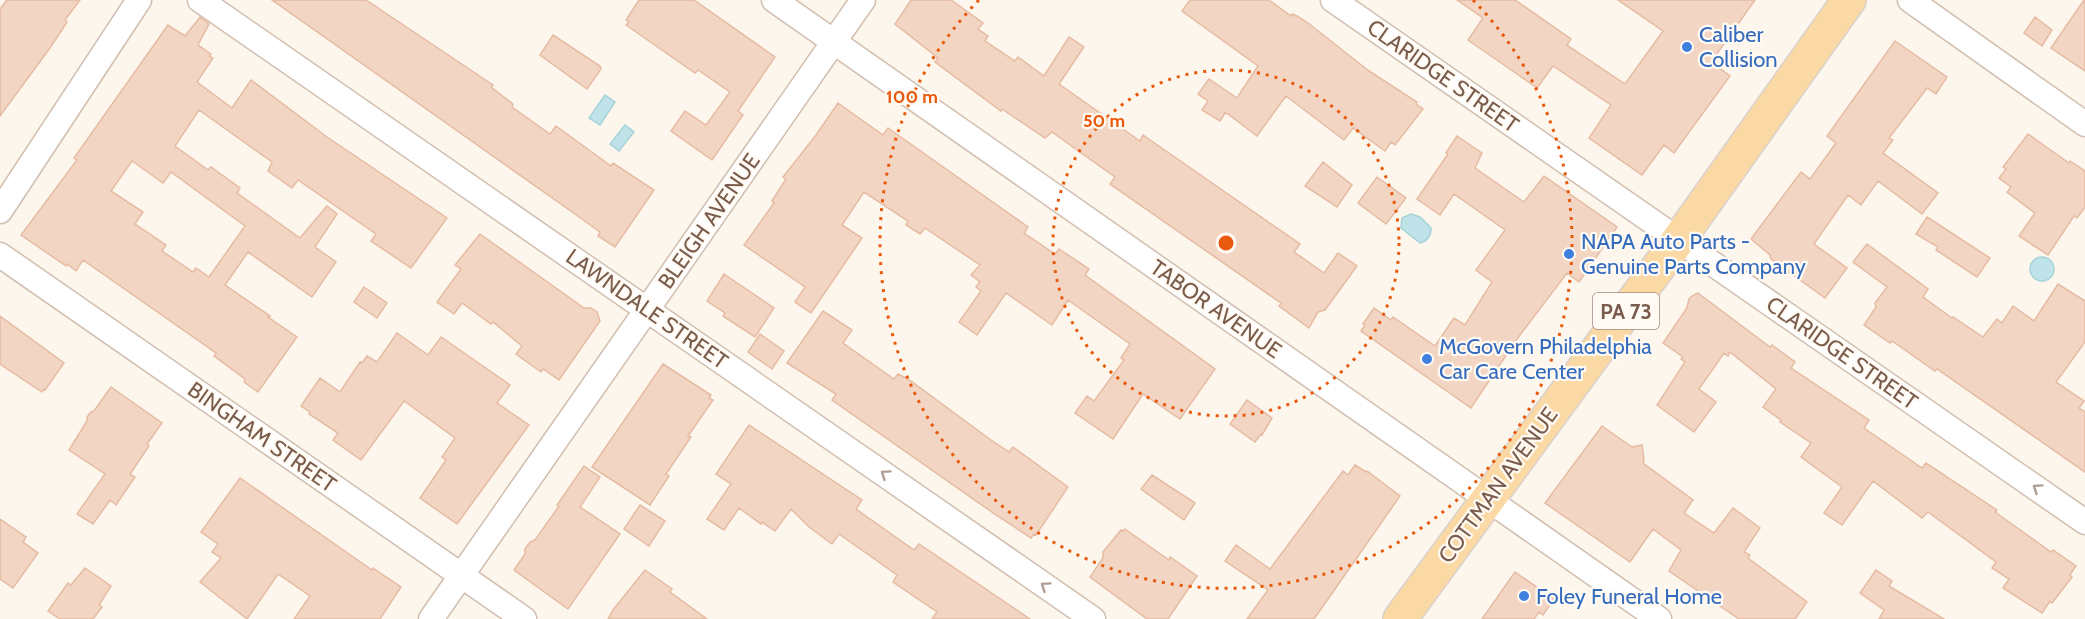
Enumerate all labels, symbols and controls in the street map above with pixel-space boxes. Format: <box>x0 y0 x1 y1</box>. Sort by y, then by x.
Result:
street label: CLARIDGE STREET <box>1362 14 1524 139</box>
place label: Caliber Collision <box>1699 21 1778 73</box>
marker: Caliber Collision <box>1680 40 1694 54</box>
text: 100 m <box>886 86 938 108</box>
text: 50 m <box>1083 110 1125 132</box>
street label: BLEIGH AVENUE <box>652 148 766 294</box>
place label: NAPA Auto Parts - Genuine Parts Company <box>1581 228 1806 280</box>
centre of rings <box>1216 233 1236 253</box>
street label: LAWNDALE STREET <box>561 243 733 375</box>
marker: NAPA Auto Parts - Genuine Parts Company <box>1562 247 1576 261</box>
street label: TABOR AVENUE <box>1145 254 1287 364</box>
street label: CLARIDGE STREET <box>1761 291 1923 416</box>
road number: PA 73 <box>1593 293 1659 329</box>
place label: McGovern Philadelphia Car Care Center <box>1439 333 1652 385</box>
marker: McGovern Philadelphia Car Care Center <box>1420 352 1434 366</box>
street label: BINGHAM STREET <box>183 376 342 498</box>
street label: COTTMAN AVENUE <box>1432 402 1564 568</box>
one-way arrow <box>880 470 891 481</box>
one-way arrow <box>2033 484 2044 495</box>
one-way arrow <box>1040 582 1051 593</box>
place label: Foley Funeral Home <box>1536 583 1722 610</box>
marker: Foley Funeral Home <box>1517 589 1531 603</box>

